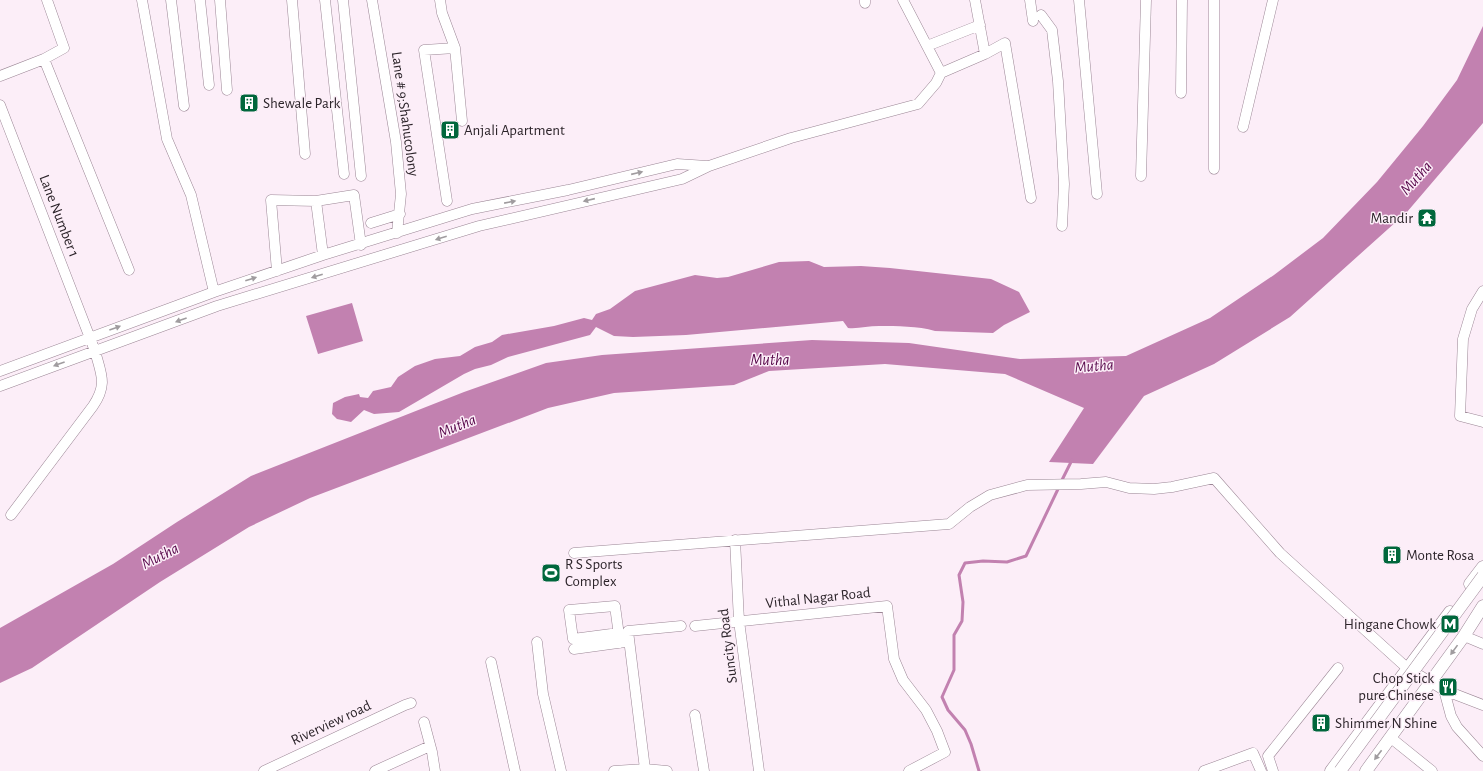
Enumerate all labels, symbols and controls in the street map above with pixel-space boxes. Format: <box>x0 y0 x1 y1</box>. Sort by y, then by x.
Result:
street label: Lane # 9;Shahucolony <box>389 51 421 178</box>
building icon: Shewale Park <box>238 92 260 114</box>
place label: Shewale Park <box>263 96 341 111</box>
building icon: Anjali Apartment <box>439 119 461 141</box>
place label: Anjali Apartment <box>464 123 565 138</box>
water label: Mutha <box>1397 158 1435 198</box>
one-way arrow <box>631 170 643 176</box>
street label: Lane Number 1 <box>36 173 82 259</box>
one-way arrow <box>504 198 516 204</box>
one-way arrow <box>583 198 595 204</box>
temple icon: Mandir <box>1416 207 1438 229</box>
place label: Mandir <box>1371 211 1413 226</box>
one-way arrow <box>435 235 447 241</box>
one-way arrow <box>311 273 323 279</box>
one-way arrow <box>245 276 257 282</box>
one-way arrow <box>174 317 186 323</box>
one-way arrow <box>110 325 122 331</box>
water label: Mutha <box>750 352 790 368</box>
water label: Mutha <box>1074 356 1114 376</box>
one-way arrow <box>52 362 64 368</box>
water label: Mutha <box>436 411 478 441</box>
water label: Mutha <box>139 540 181 572</box>
building icon: Monte Rosa <box>1381 544 1403 566</box>
place label: Monte Rosa <box>1406 548 1474 563</box>
place label: R S Sports Complex <box>565 557 622 589</box>
sports icon: R S Sports Complex <box>540 562 562 584</box>
street label: Vithal Nagar Road <box>765 585 872 611</box>
street label: Suncity Road <box>716 608 740 684</box>
metro station icon: Hingane Chowk <box>1439 613 1461 635</box>
place label: Hingane Chowk <box>1344 617 1436 632</box>
one-way arrow <box>1450 644 1458 655</box>
place label: Chop Stick pure Chinese <box>1358 671 1434 703</box>
restaurant icon: Chop Stick pure Chinese <box>1437 676 1459 698</box>
street label: Riverview road <box>289 698 374 748</box>
building icon: Shimmer N Shine <box>1310 712 1332 734</box>
place label: Shimmer N Shine <box>1335 716 1437 731</box>
one-way arrow <box>1373 750 1382 761</box>

